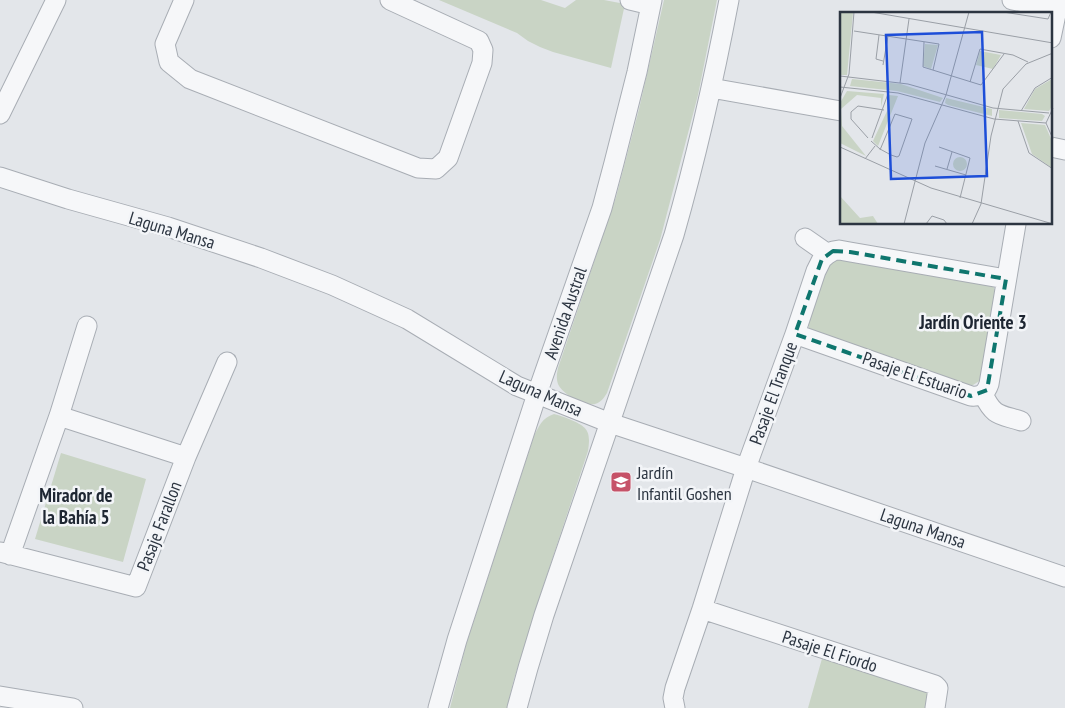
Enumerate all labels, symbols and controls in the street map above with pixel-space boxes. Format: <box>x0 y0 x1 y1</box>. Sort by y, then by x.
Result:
inset map <box>840 12 1052 225</box>
street label: Laguna Mansa <box>126 206 218 254</box>
street label: Avenida Austral <box>538 263 592 362</box>
district label: Jardín Oriente 3 <box>918 310 1027 334</box>
street label: Pasaje El Tranque <box>744 338 802 448</box>
street label: Pasaje El Estuario <box>860 346 971 404</box>
street label: Laguna Mansa <box>496 364 586 422</box>
place label: Jardín Infantil Goshen <box>636 461 732 505</box>
school or university icon: Jardín Infantil Goshen <box>609 470 633 494</box>
street label: Pasaje Farallon <box>131 478 187 574</box>
district label: Mirador de la Bahía 5 <box>39 483 113 529</box>
street label: Laguna Mansa <box>877 503 969 553</box>
street label: Pasaje El Fiordo <box>780 625 881 677</box>

